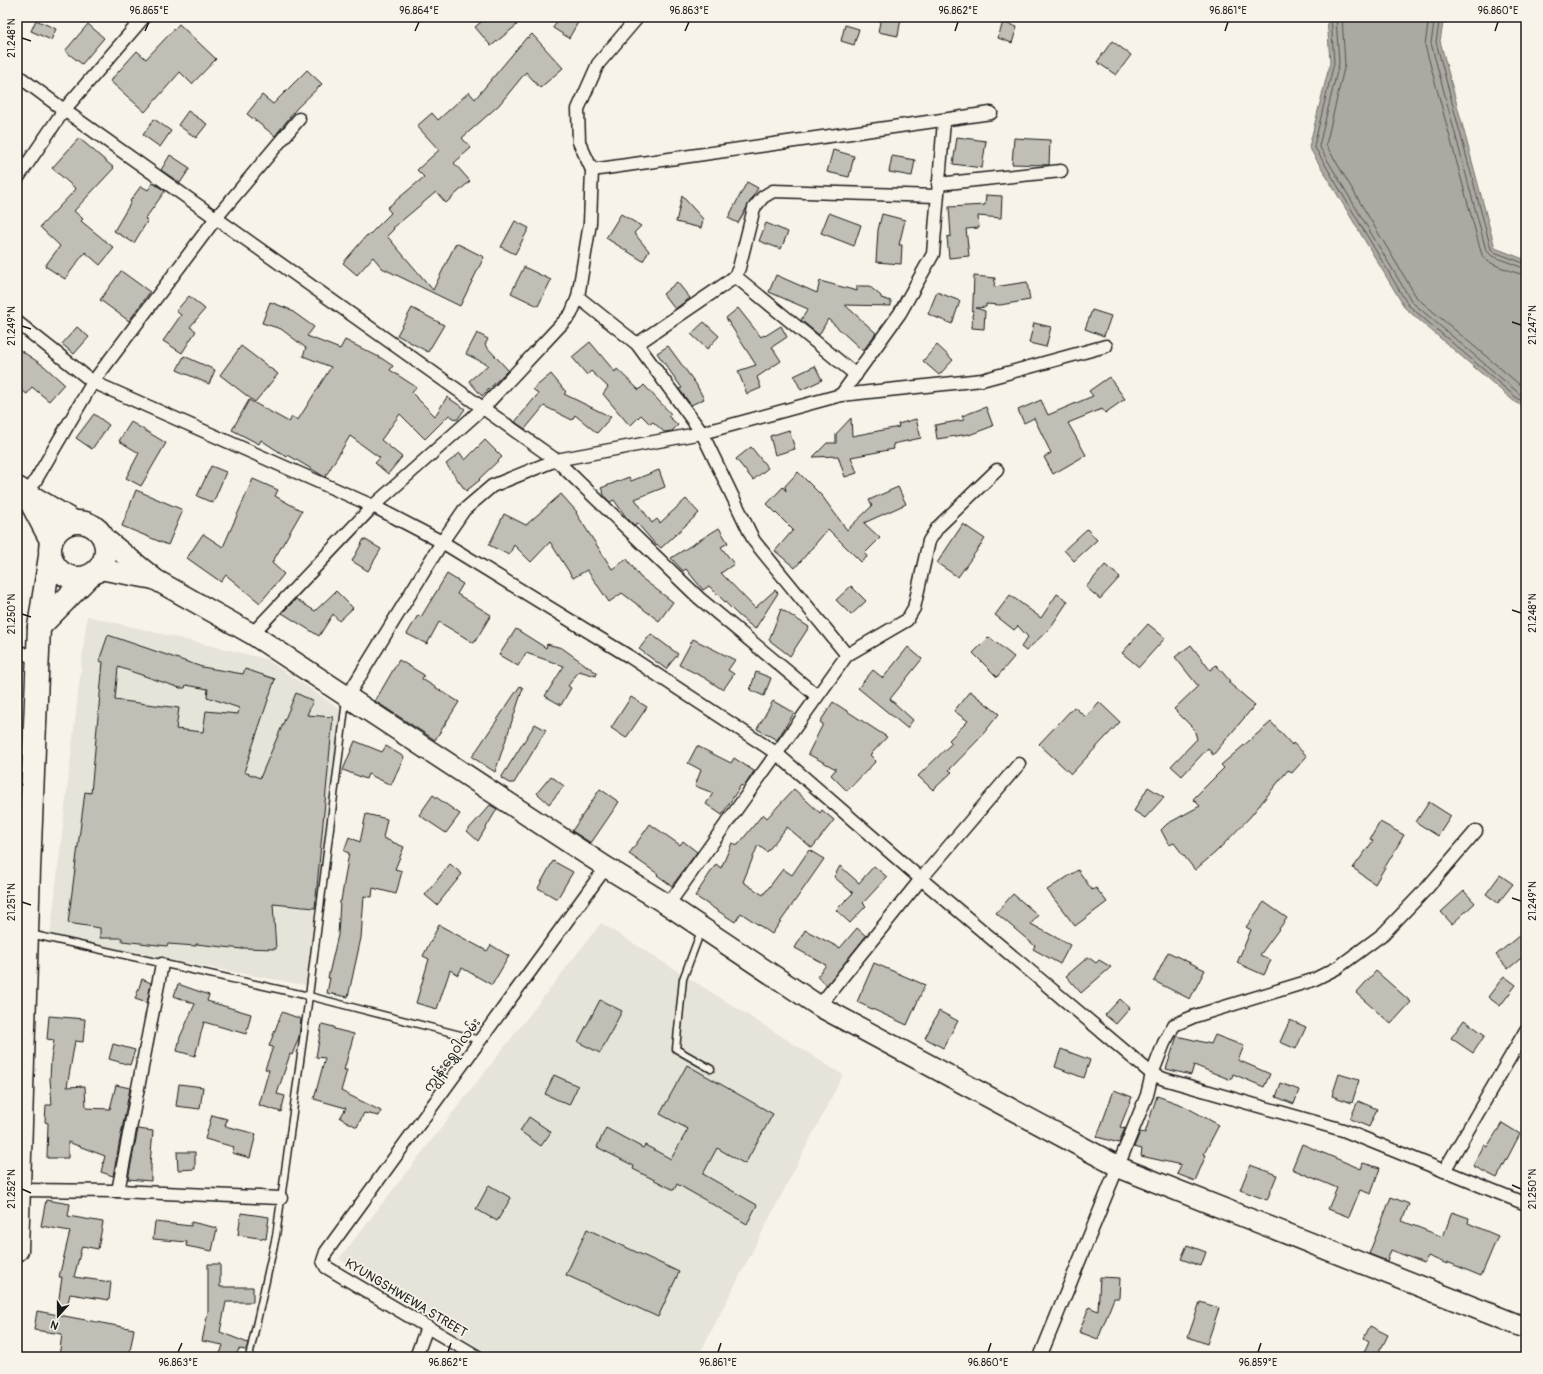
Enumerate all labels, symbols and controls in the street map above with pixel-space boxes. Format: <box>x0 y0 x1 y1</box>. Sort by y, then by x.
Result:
text: 96.865°E <box>129 5 169 17</box>
text: 96.864°E <box>399 5 439 17</box>
text: 96.863°E <box>669 5 709 17</box>
text: 96.862°E <box>938 5 978 17</box>
text: 96.861°E <box>1209 5 1247 17</box>
text: 96.860°E <box>1478 5 1518 17</box>
text: 21.248°N <box>6 18 18 58</box>
text: 21.247°N <box>1527 305 1539 345</box>
text: 21.249°N <box>6 306 18 346</box>
text: 21.250°N <box>6 593 18 634</box>
text: 21.248°N <box>1527 593 1539 633</box>
text: 21.249°N <box>1527 881 1539 921</box>
text: 21.251°N <box>6 883 18 921</box>
street label: ကျွန်းရွှေဝါလမ်း <box>419 1015 486 1097</box>
text: 21.250°N <box>1527 1168 1539 1209</box>
text: 21.252°N <box>6 1169 18 1209</box>
street label: KYUNGSHWEWA STREET <box>342 1255 470 1341</box>
north arrow <box>38 1296 78 1336</box>
text: N <box>48 1317 60 1332</box>
text: 96.863°E <box>158 1357 198 1369</box>
text: 96.862°E <box>428 1357 468 1369</box>
text: 96.861°E <box>699 1357 737 1369</box>
text: 96.860°E <box>968 1357 1008 1369</box>
text: 96.859°E <box>1239 1357 1277 1369</box>

